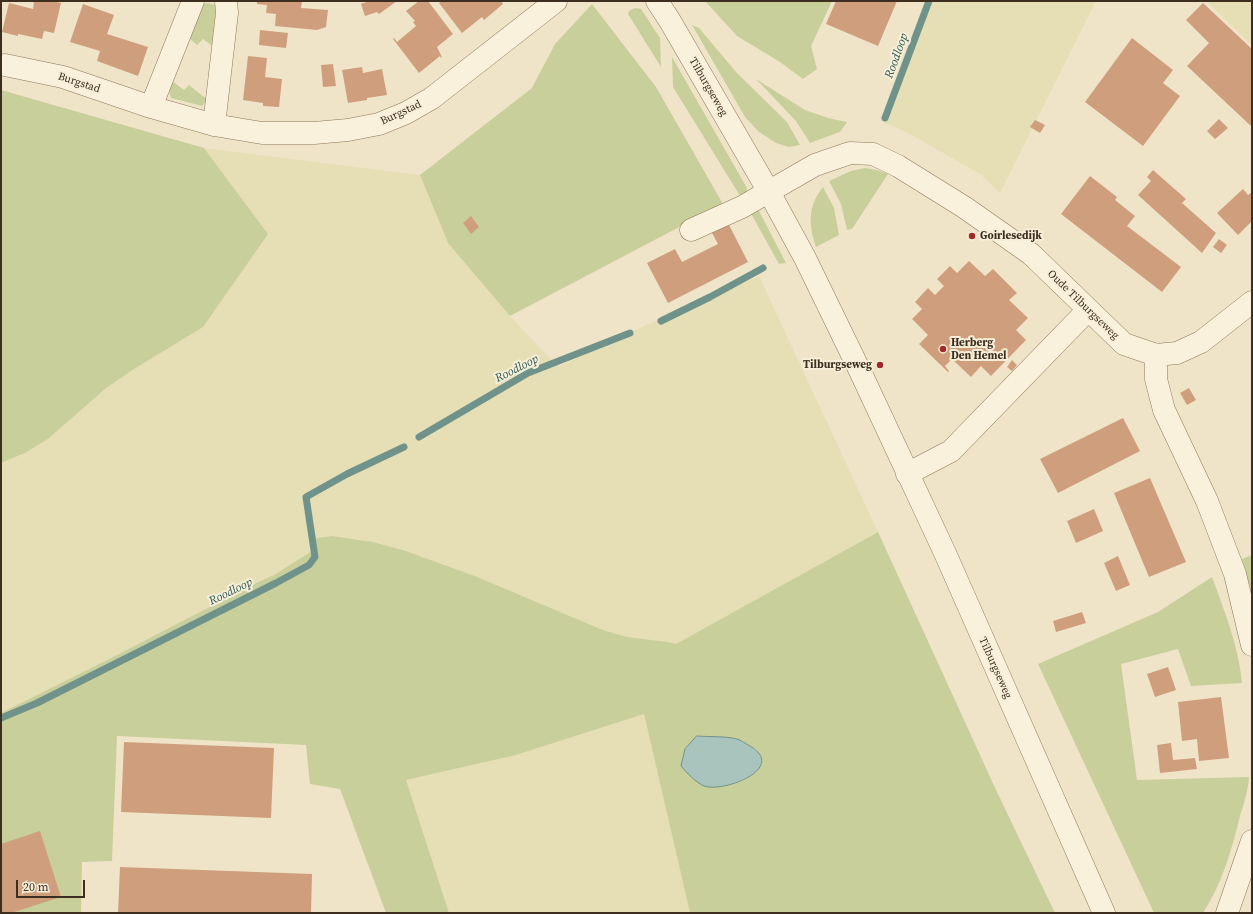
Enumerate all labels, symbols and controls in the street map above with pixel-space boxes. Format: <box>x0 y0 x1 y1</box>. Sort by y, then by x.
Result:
water label: Roodloop <box>882 32 912 80</box>
street label: Tilburgseweg <box>686 55 730 119</box>
street label: Burgstad <box>56 70 102 96</box>
street label: Burgstad <box>378 98 424 128</box>
place label: Goirlesedijk <box>980 229 1042 243</box>
marker: Goirlesedijk <box>967 231 977 241</box>
street label: Oude Tilburgseweg <box>1044 267 1122 343</box>
place label: Herberg Den Hemel <box>951 336 1007 362</box>
marker: Herberg Den Hemel <box>938 344 948 354</box>
water label: Roodloop <box>493 352 541 386</box>
place label: Tilburgseweg <box>803 358 872 372</box>
marker: Tilburgseweg <box>875 360 885 370</box>
water label: Roodloop <box>207 575 255 609</box>
street label: Tilburgseweg <box>976 635 1014 701</box>
scale bar <box>18 872 87 898</box>
text: 20 m <box>23 879 49 895</box>

